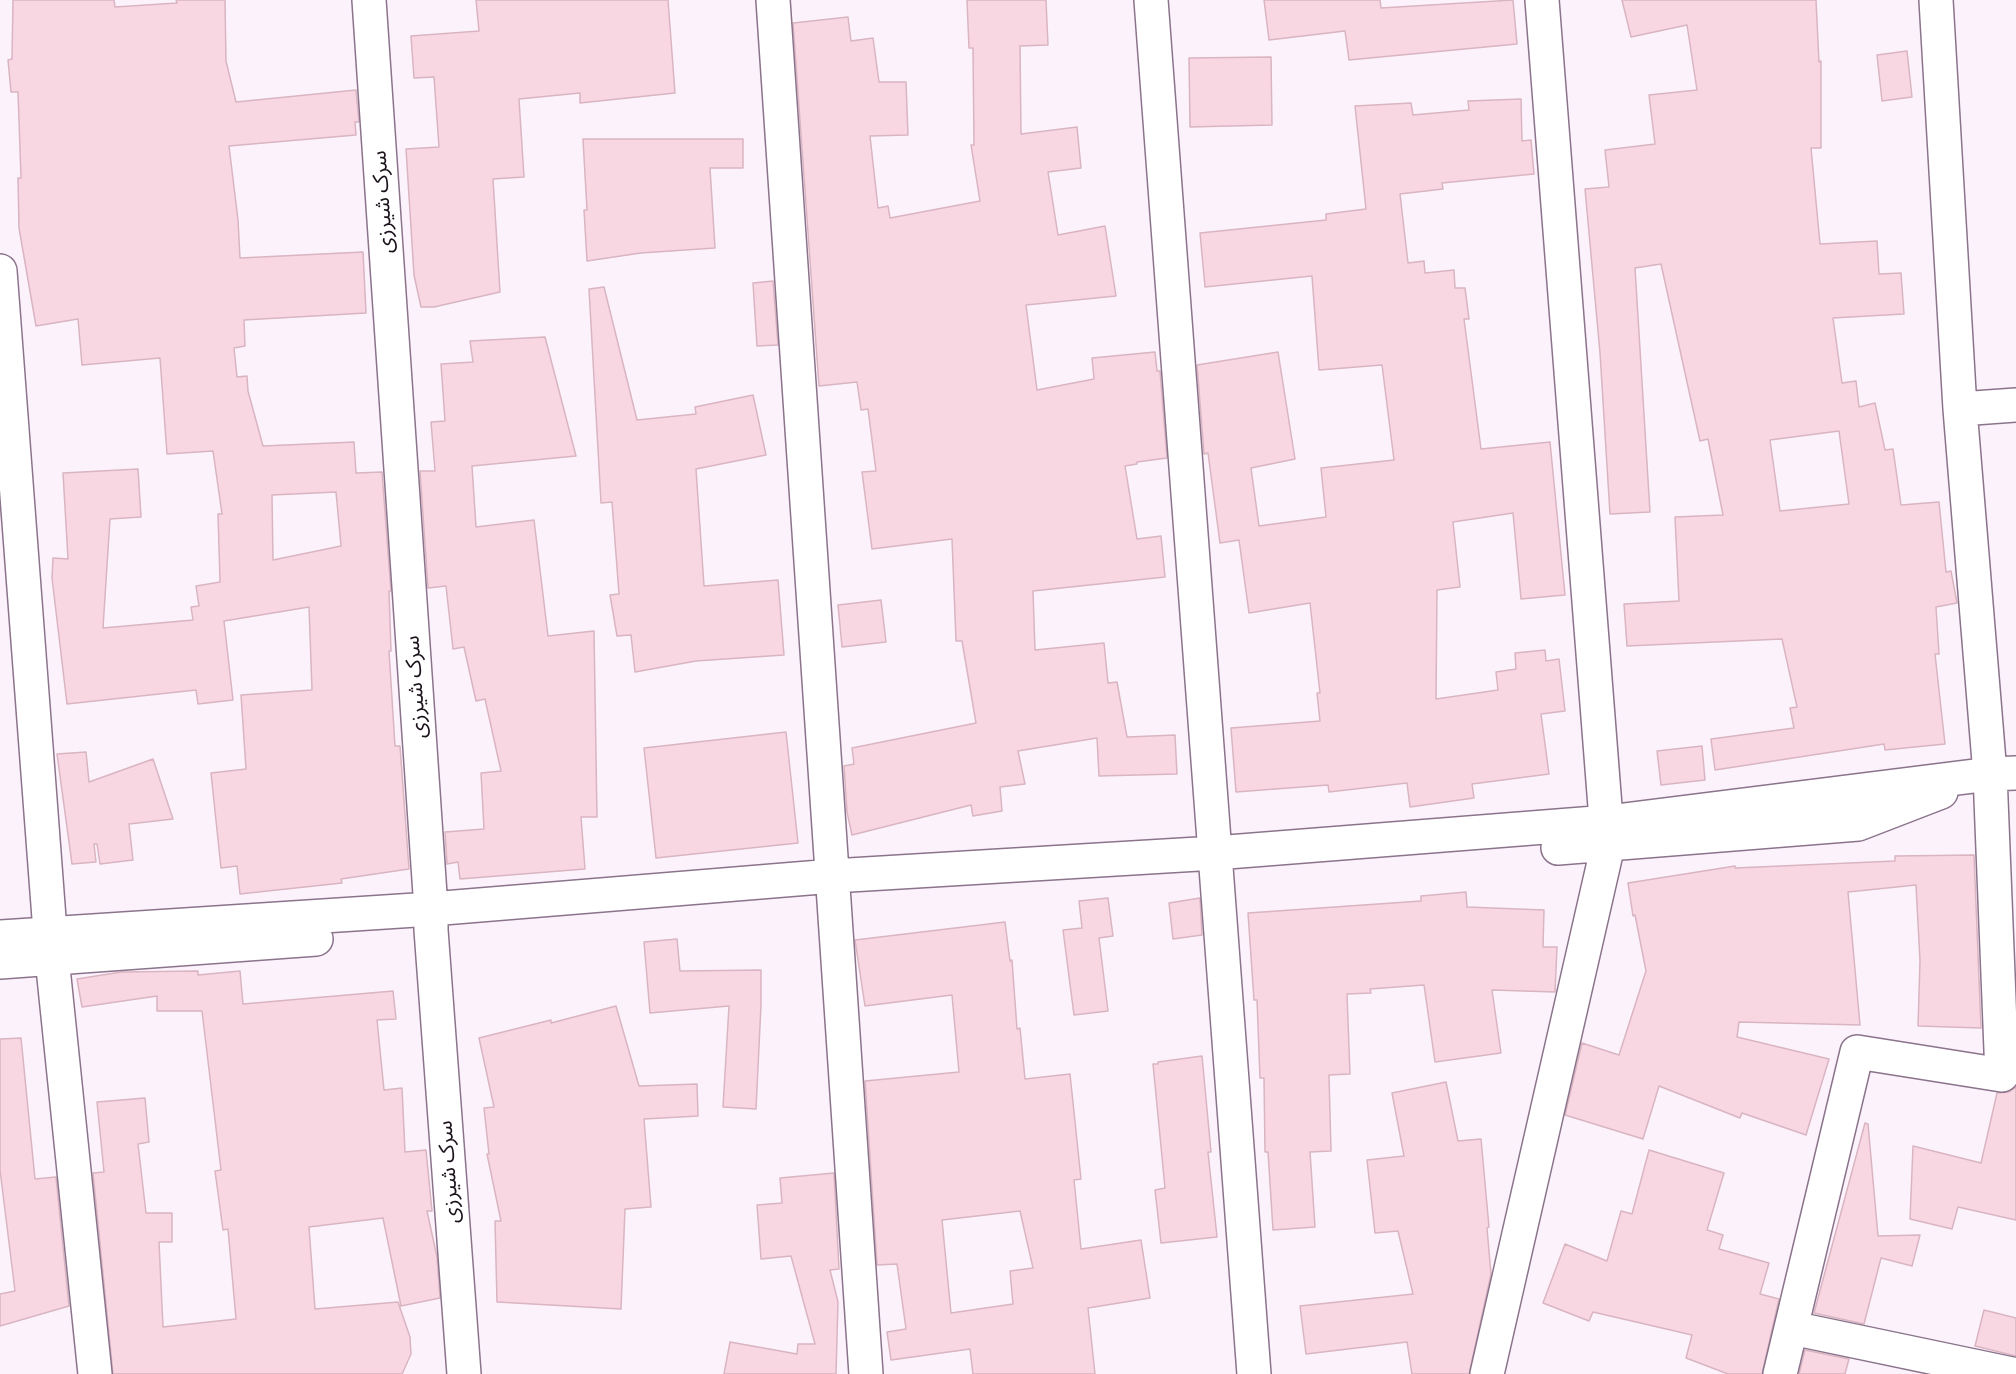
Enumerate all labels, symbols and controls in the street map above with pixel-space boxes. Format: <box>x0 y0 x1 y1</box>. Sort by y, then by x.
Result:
street label: سرک شیرزی <box>367 150 399 254</box>
street label: سرک شیرزی <box>400 635 432 739</box>
street label: سرک شیرزی <box>433 1120 465 1224</box>

